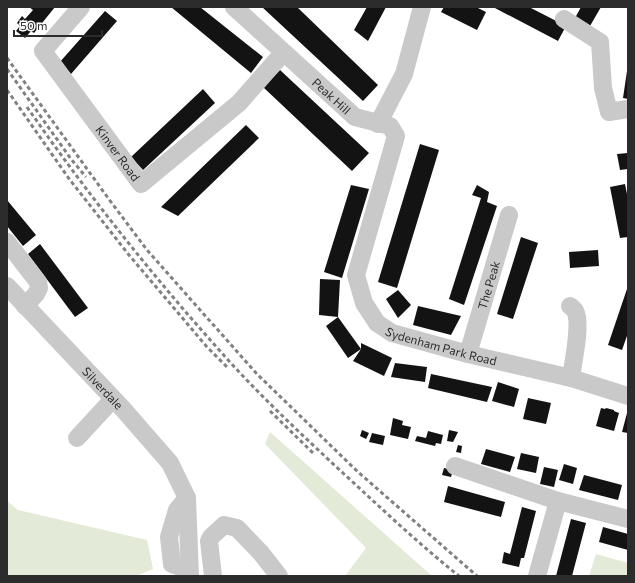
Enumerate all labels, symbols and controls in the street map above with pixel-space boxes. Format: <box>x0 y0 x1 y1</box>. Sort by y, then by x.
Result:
scale bar <box>14 12 102 38</box>
text: 50 m <box>20 18 48 32</box>
street label: Peak Hill <box>310 75 354 117</box>
street label: Kinver Road <box>93 123 143 184</box>
street label: The Peak <box>475 259 502 311</box>
street label: Sydenham Park Road <box>383 324 498 368</box>
street label: Silverdale <box>80 364 126 412</box>

